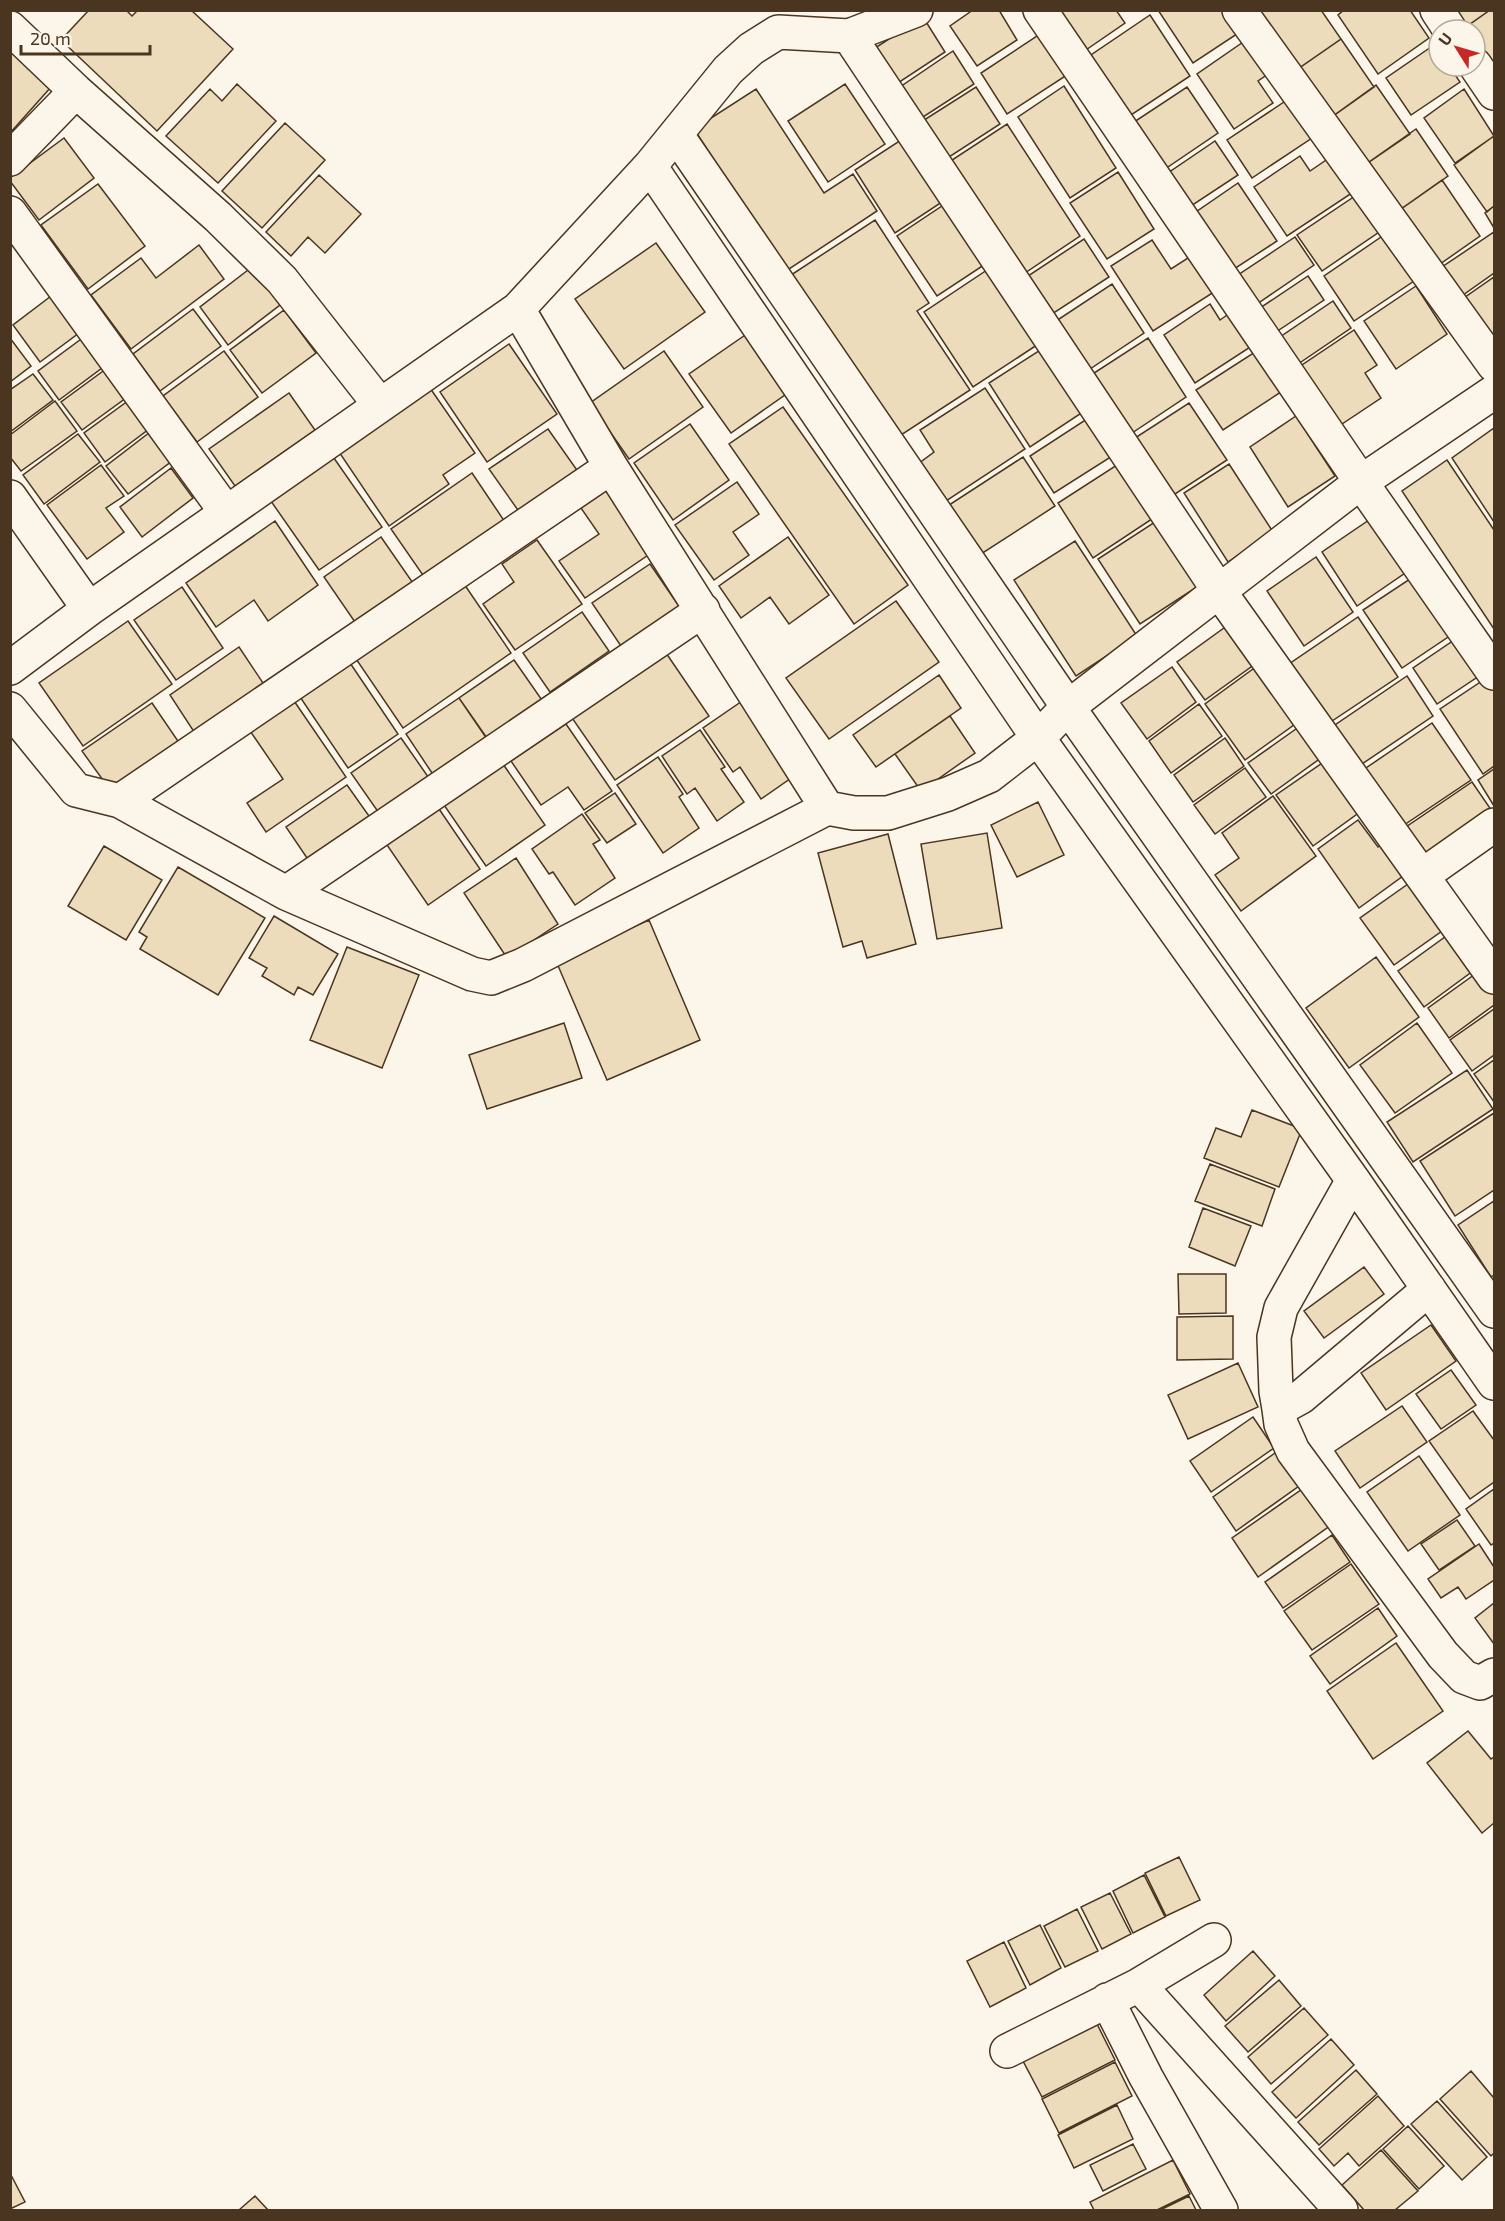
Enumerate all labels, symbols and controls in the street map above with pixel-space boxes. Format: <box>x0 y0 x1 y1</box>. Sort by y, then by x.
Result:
scale bar <box>21 18 150 56</box>
north arrow <box>1427 18 1487 78</box>
text: 20 m <box>30 27 71 49</box>
text: U <box>1434 29 1456 49</box>

